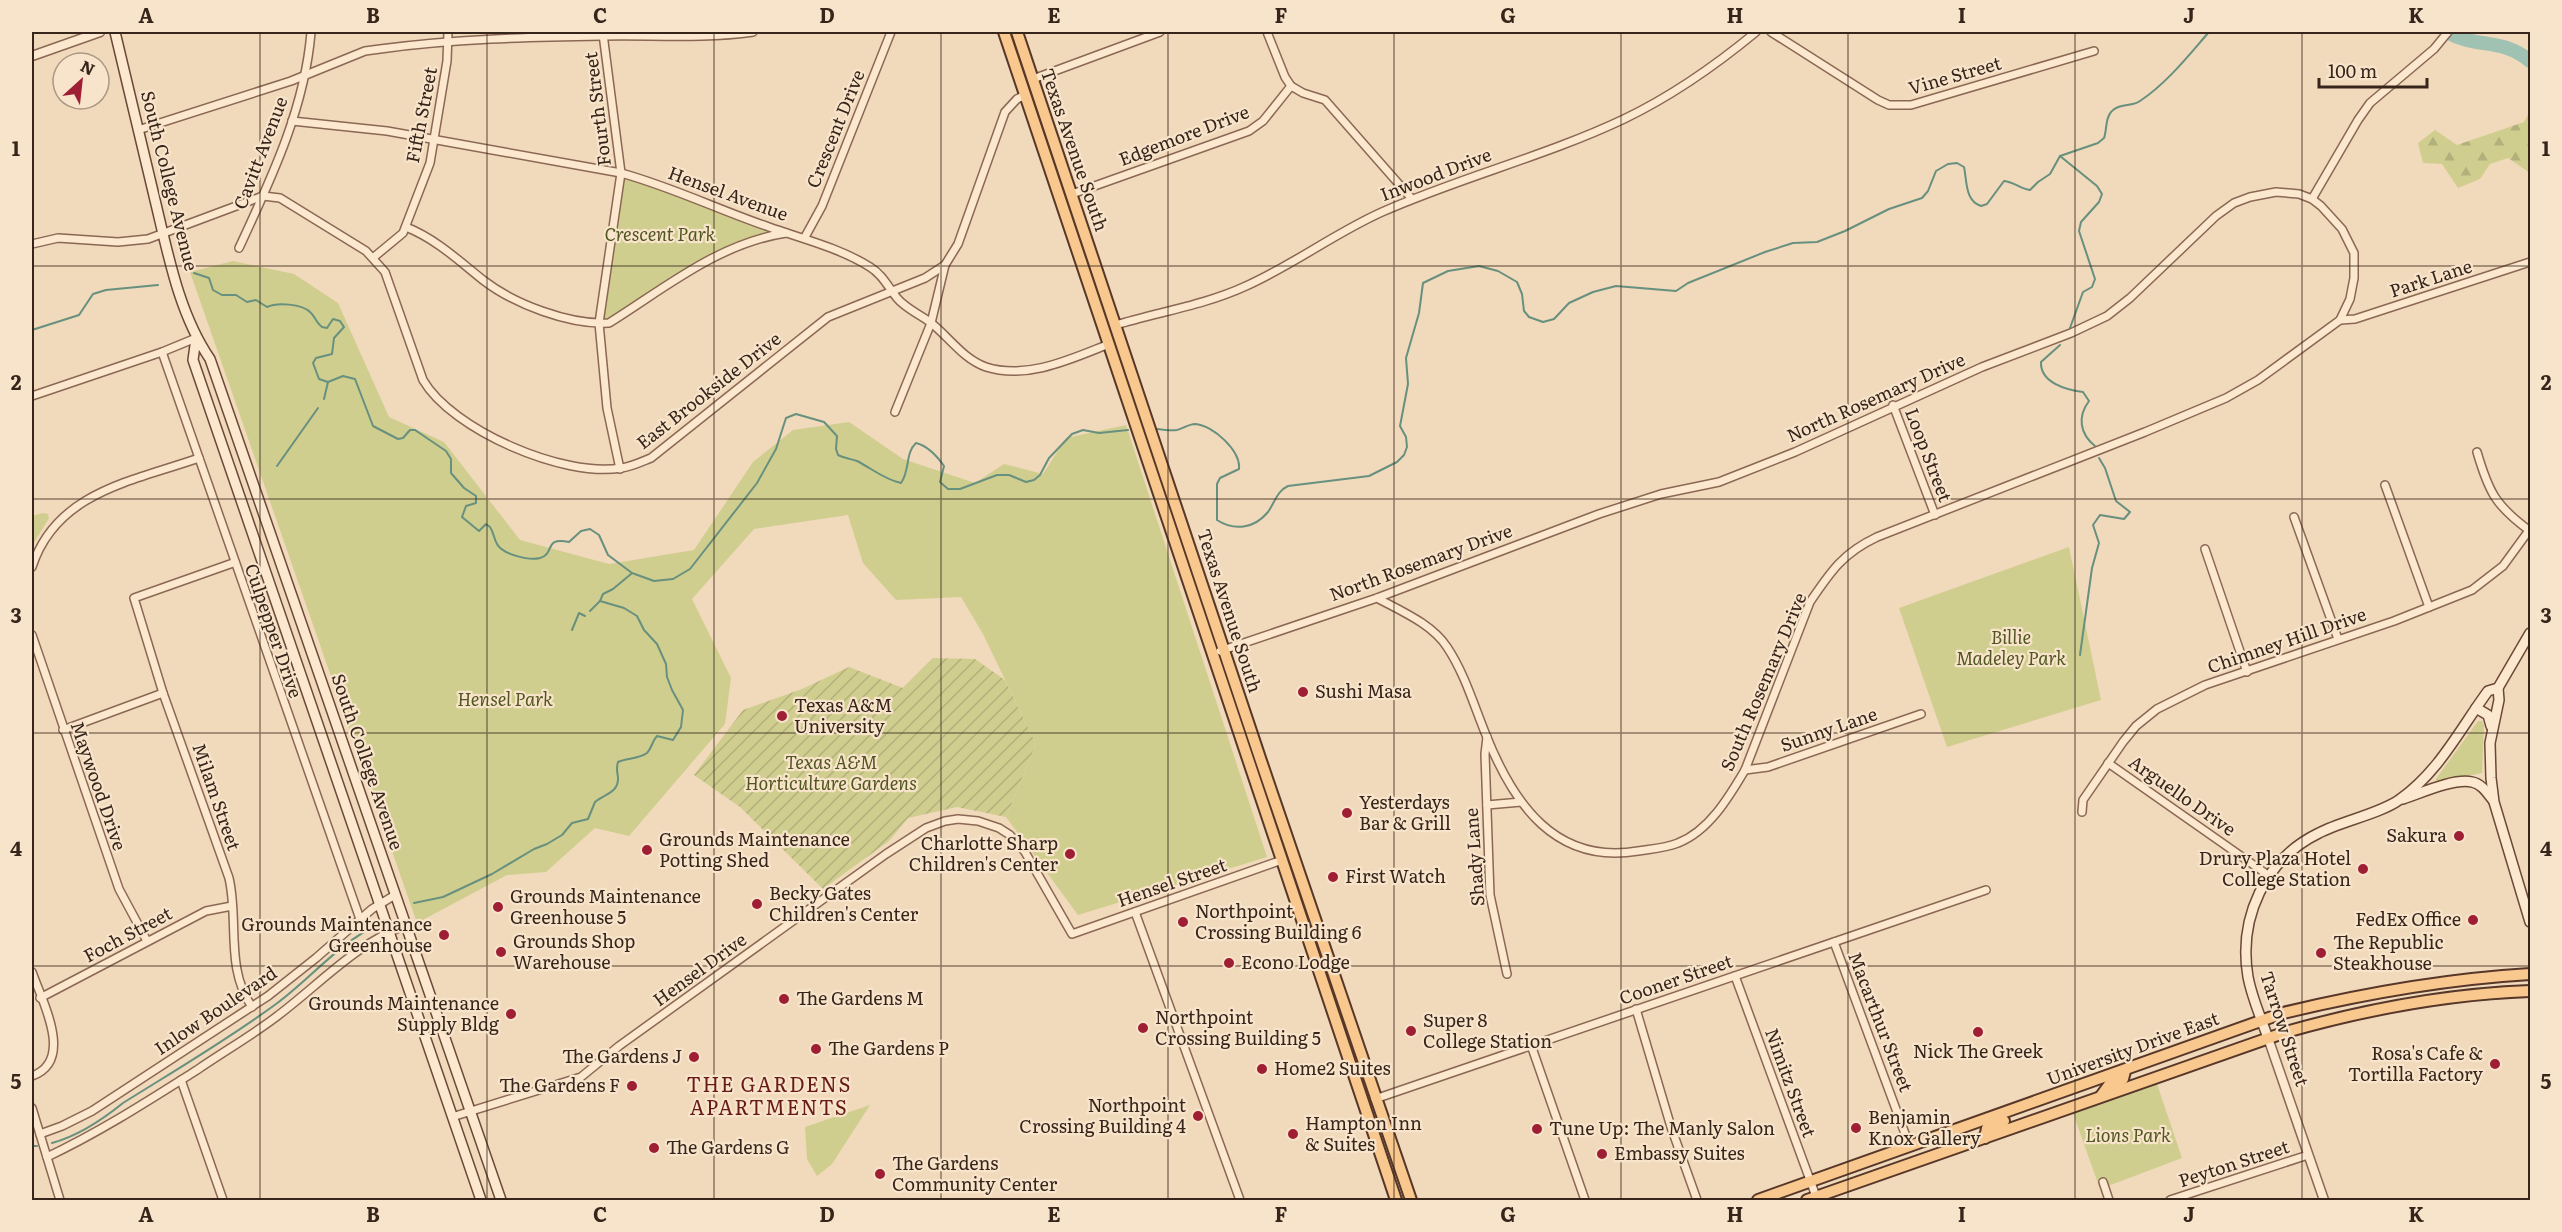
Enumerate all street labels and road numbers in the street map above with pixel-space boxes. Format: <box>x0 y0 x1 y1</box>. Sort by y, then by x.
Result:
street label: Vine Street <box>1905 48 2005 101</box>
street label: Fourth Street <box>576 50 617 168</box>
street label: Fifth Street <box>398 64 443 165</box>
street label: Texas Avenue South <box>1035 64 1116 235</box>
street label: Crescent Drive <box>799 65 871 192</box>
street label: South College Avenue <box>135 88 206 274</box>
street label: Cavitt Avenue <box>226 92 294 213</box>
street label: Edgemore Drive <box>1114 97 1253 172</box>
street label: Inwood Drive <box>1376 140 1495 207</box>
street label: Hensel Avenue <box>665 158 792 227</box>
street label: Park Lane <box>2386 252 2475 304</box>
street label: East Brookside Drive <box>630 325 786 455</box>
street label: North Rosemary Drive <box>1782 345 1969 448</box>
street label: Loop Street <box>1899 404 1960 506</box>
street label: North Rosemary Drive <box>1325 516 1516 607</box>
street label: Texas Avenue South <box>1191 525 1270 696</box>
street label: Culpepper Drive <box>239 560 310 701</box>
street label: South Rosemary Drive <box>1713 588 1813 775</box>
street label: Chimney Hill Drive <box>2203 600 2370 679</box>
street label: South College Avenue <box>326 670 411 853</box>
street label: Sunny Lane <box>1776 699 1881 758</box>
street label: Maywood Drive <box>65 717 134 854</box>
street label: Milam Street <box>186 739 249 855</box>
street label: Arguello Drive <box>2124 748 2242 842</box>
street label: Shady Lane <box>1457 807 1490 907</box>
street label: Hensel Street <box>1113 850 1231 913</box>
street label: Foch Street <box>78 899 177 968</box>
street label: Hensel Drive <box>647 926 752 1012</box>
street label: Cooner Street <box>1615 946 1736 1011</box>
street label: Macarthur Street <box>1842 948 1921 1096</box>
street label: Inlow Boulevard <box>149 959 282 1061</box>
street label: Tarrow Street <box>2254 968 2317 1090</box>
street label: University Drive East <box>2043 1004 2223 1091</box>
street label: Nimitz Street <box>1759 1024 1824 1142</box>
street label: Peyton Street <box>2175 1132 2293 1193</box>

